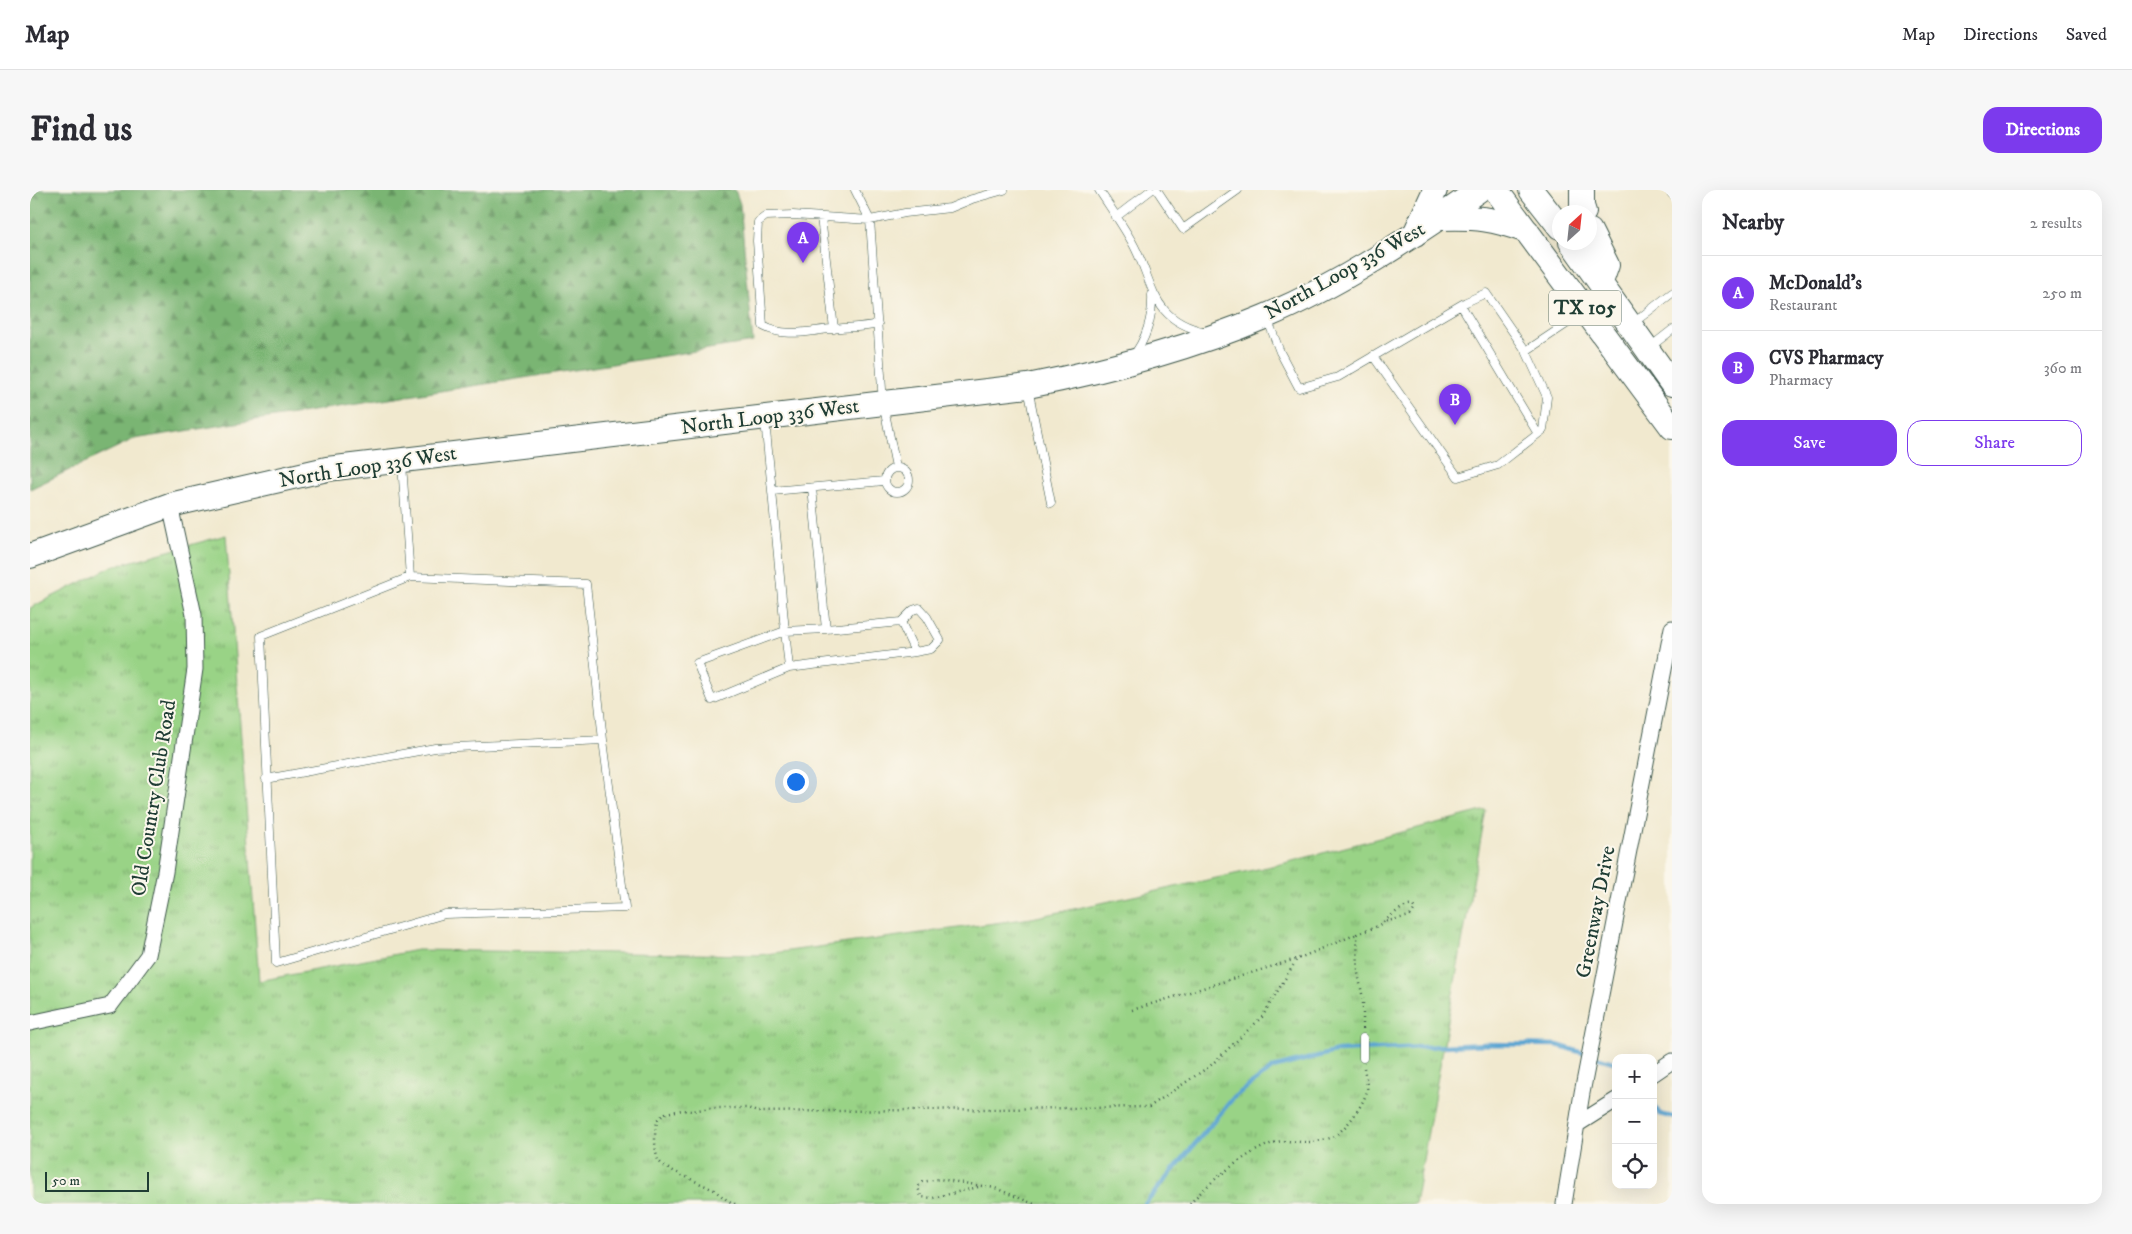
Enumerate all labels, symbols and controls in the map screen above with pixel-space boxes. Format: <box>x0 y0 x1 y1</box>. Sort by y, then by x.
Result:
text: Map <box>25 20 69 50</box>
text: Map <box>1902 24 1935 46</box>
text: Directions <box>1963 24 2038 46</box>
text: Saved <box>2066 24 2107 46</box>
button: Directions <box>1983 107 2102 153</box>
text: Find us <box>30 108 132 152</box>
north arrow <box>1552 205 1597 250</box>
text: Nearby <box>1722 210 1784 236</box>
text: 2 results <box>2030 213 2082 233</box>
street label: North Loop 336 West <box>1260 216 1430 326</box>
pin: A <box>787 222 819 263</box>
text: McDonald's <box>1769 272 1862 295</box>
text: A <box>1733 283 1743 303</box>
text: 250 m <box>2042 283 2082 303</box>
road number: TX 105 <box>1549 290 1621 326</box>
text: Restaurant <box>1769 295 1837 315</box>
text: CVS Pharmacy <box>1769 347 1883 370</box>
text: B <box>1733 358 1743 378</box>
text: 360 m <box>2044 358 2082 378</box>
text: Pharmacy <box>1769 370 1833 390</box>
pin: B <box>1439 384 1471 425</box>
street label: North Loop 336 West <box>679 393 861 441</box>
button: Save <box>1722 420 1897 466</box>
button: Share <box>1907 420 2082 466</box>
street label: North Loop 336 West <box>277 440 459 494</box>
street label: Old Country Club Road <box>126 698 182 898</box>
your location <box>783 769 809 795</box>
street label: Greenway Drive <box>1570 843 1622 980</box>
map controls <box>1612 1054 1657 1189</box>
button: + <box>1612 1054 1657 1099</box>
button: − <box>1612 1099 1657 1144</box>
button: locate <box>1612 1144 1657 1189</box>
scale bar <box>45 1169 149 1192</box>
text: 50 m <box>52 1172 80 1190</box>

